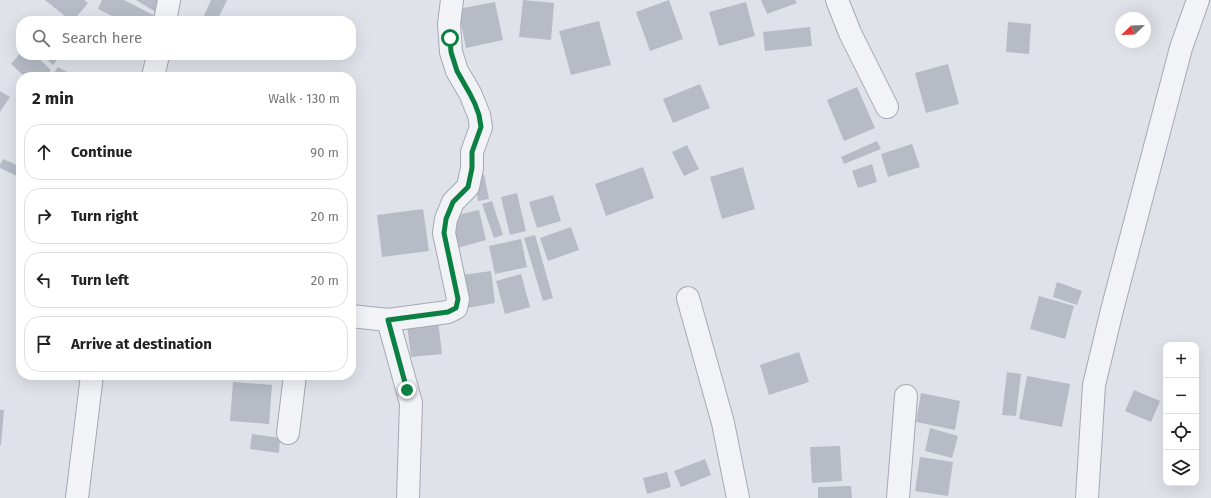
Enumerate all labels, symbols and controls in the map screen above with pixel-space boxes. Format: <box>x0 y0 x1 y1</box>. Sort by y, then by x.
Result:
north arrow <box>1115 12 1151 48</box>
search box <box>16 16 356 60</box>
icon: search <box>30 27 52 49</box>
text: Search here <box>62 29 142 47</box>
route start <box>441 29 459 47</box>
text: 2 min <box>32 88 74 109</box>
text: Walk · 130 m <box>268 91 340 106</box>
icon: ahead <box>33 141 55 163</box>
text: Continue <box>71 143 132 161</box>
text: 90 m <box>310 145 339 160</box>
icon: right <box>33 205 55 227</box>
text: Turn right <box>71 207 138 225</box>
text: 20 m <box>311 209 339 224</box>
icon: left <box>33 269 55 291</box>
text: Turn left <box>71 271 129 289</box>
text: 20 m <box>311 273 339 288</box>
icon: arrive <box>33 333 55 355</box>
text: Arrive at destination <box>71 335 212 353</box>
map controls <box>1163 342 1199 486</box>
button: + <box>1163 342 1199 378</box>
button: − <box>1163 378 1199 414</box>
route end <box>398 381 416 399</box>
button: locate <box>1163 414 1199 450</box>
button: layers <box>1163 450 1199 486</box>

